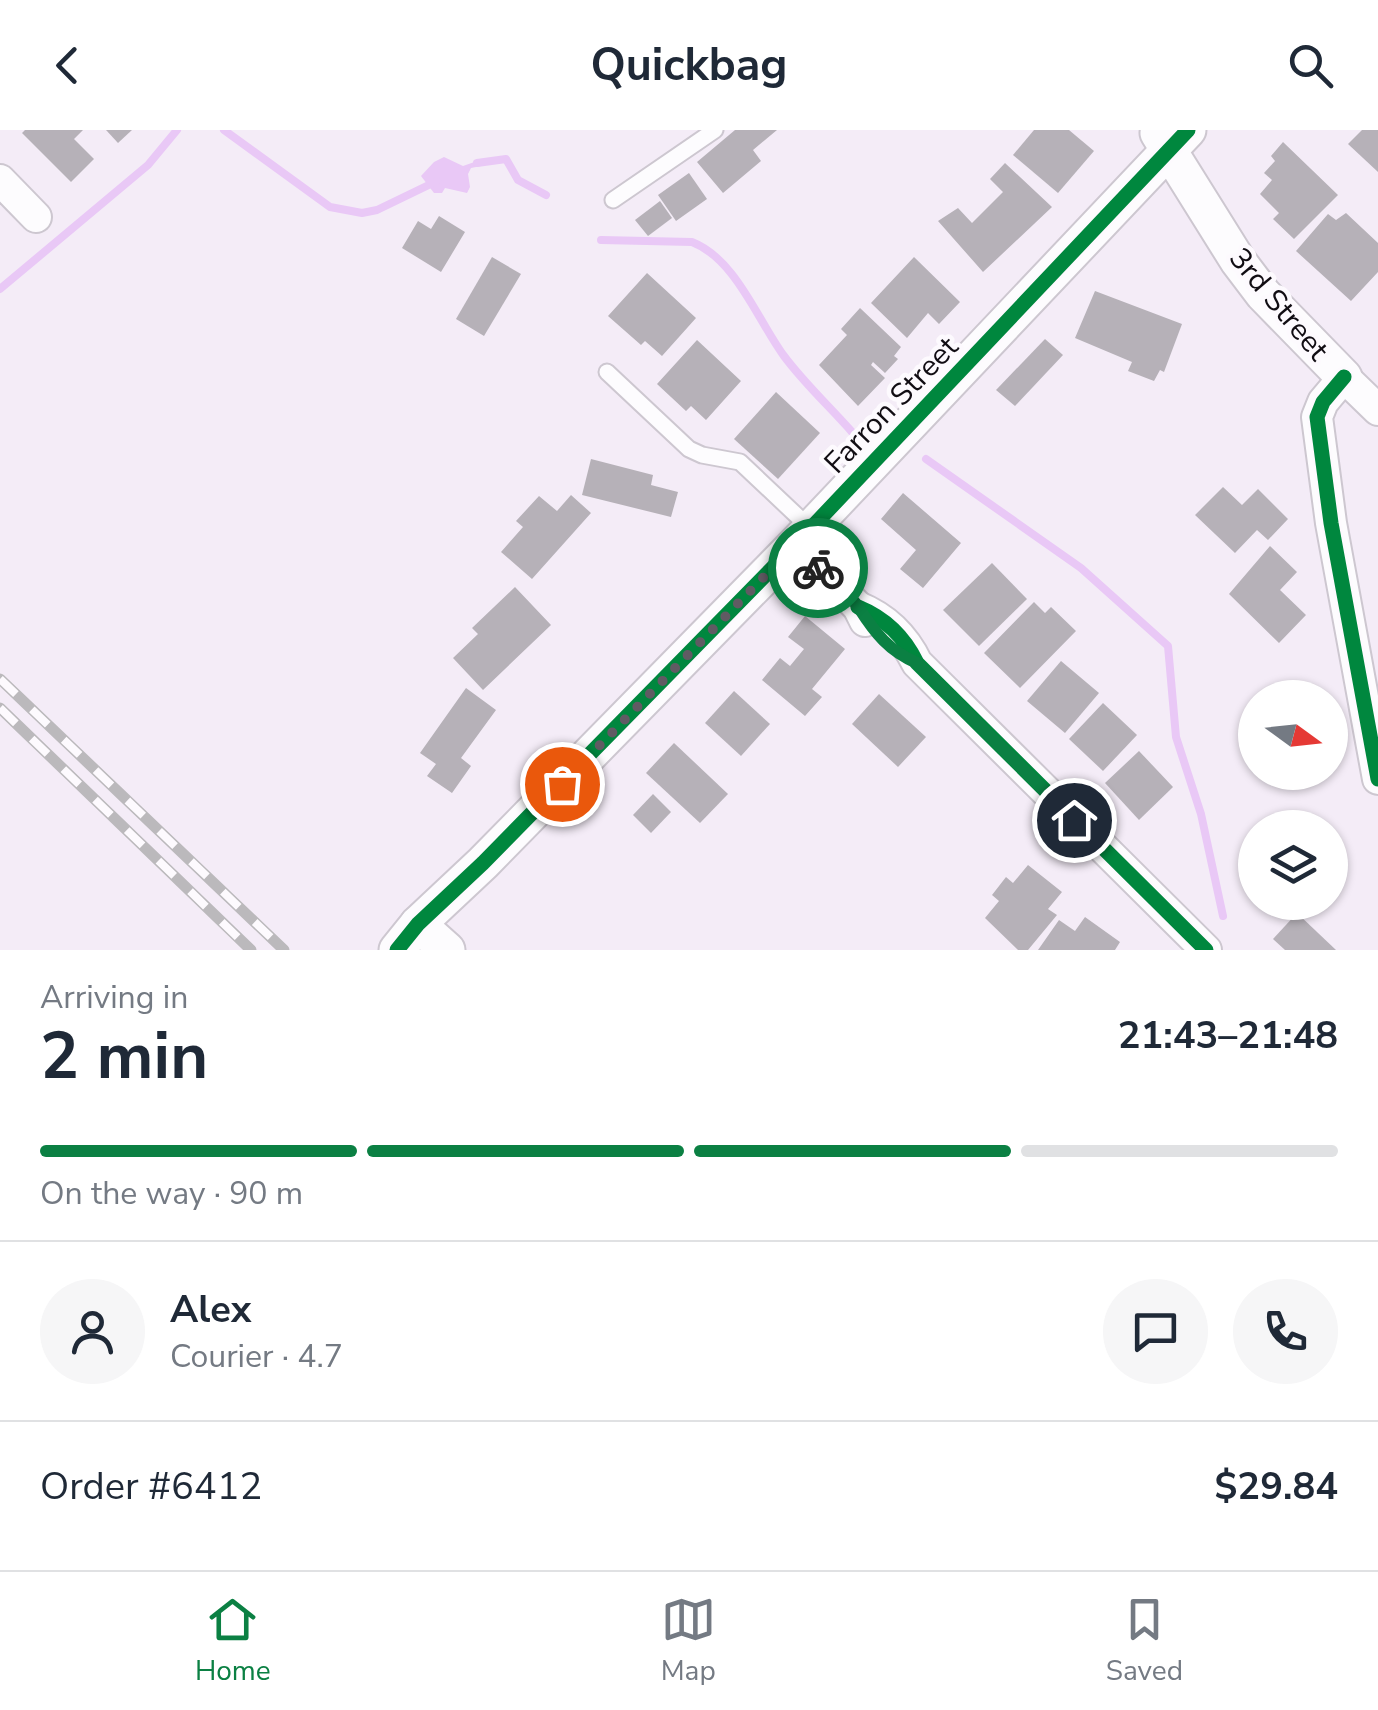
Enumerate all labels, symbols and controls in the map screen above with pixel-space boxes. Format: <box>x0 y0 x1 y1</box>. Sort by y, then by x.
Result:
text: Quickbag <box>590 35 788 96</box>
icon: back <box>40 38 95 93</box>
icon: search <box>1283 38 1338 93</box>
street label: 3rd Street <box>1219 239 1338 370</box>
street label: Farron Street <box>815 327 968 483</box>
courier <box>768 518 868 618</box>
icon: bike <box>791 541 846 596</box>
north arrow <box>1238 680 1348 790</box>
map controls <box>1238 680 1348 920</box>
pin <box>520 742 605 827</box>
icon: bag <box>535 757 590 812</box>
pin <box>1032 778 1117 863</box>
icon: home <box>1047 793 1102 848</box>
button: layers <box>1238 810 1348 920</box>
text: Arriving in <box>40 976 188 1019</box>
text: 21:43–21:48 <box>1118 1010 1338 1061</box>
text: 2 min <box>40 1012 208 1101</box>
text: On the way · 90 m <box>40 1172 303 1215</box>
button: person <box>40 1279 145 1384</box>
button: chat <box>1103 1279 1208 1384</box>
button: phone <box>1233 1279 1338 1384</box>
text: Alex <box>170 1284 251 1335</box>
text: Courier · 4.7 <box>170 1335 343 1378</box>
text: Order #6412 <box>40 1461 262 1512</box>
text: $29.84 <box>1215 1461 1338 1512</box>
tab: Home <box>195 1592 271 1690</box>
tab: Map <box>661 1592 716 1690</box>
tab: Saved <box>1106 1592 1183 1690</box>

